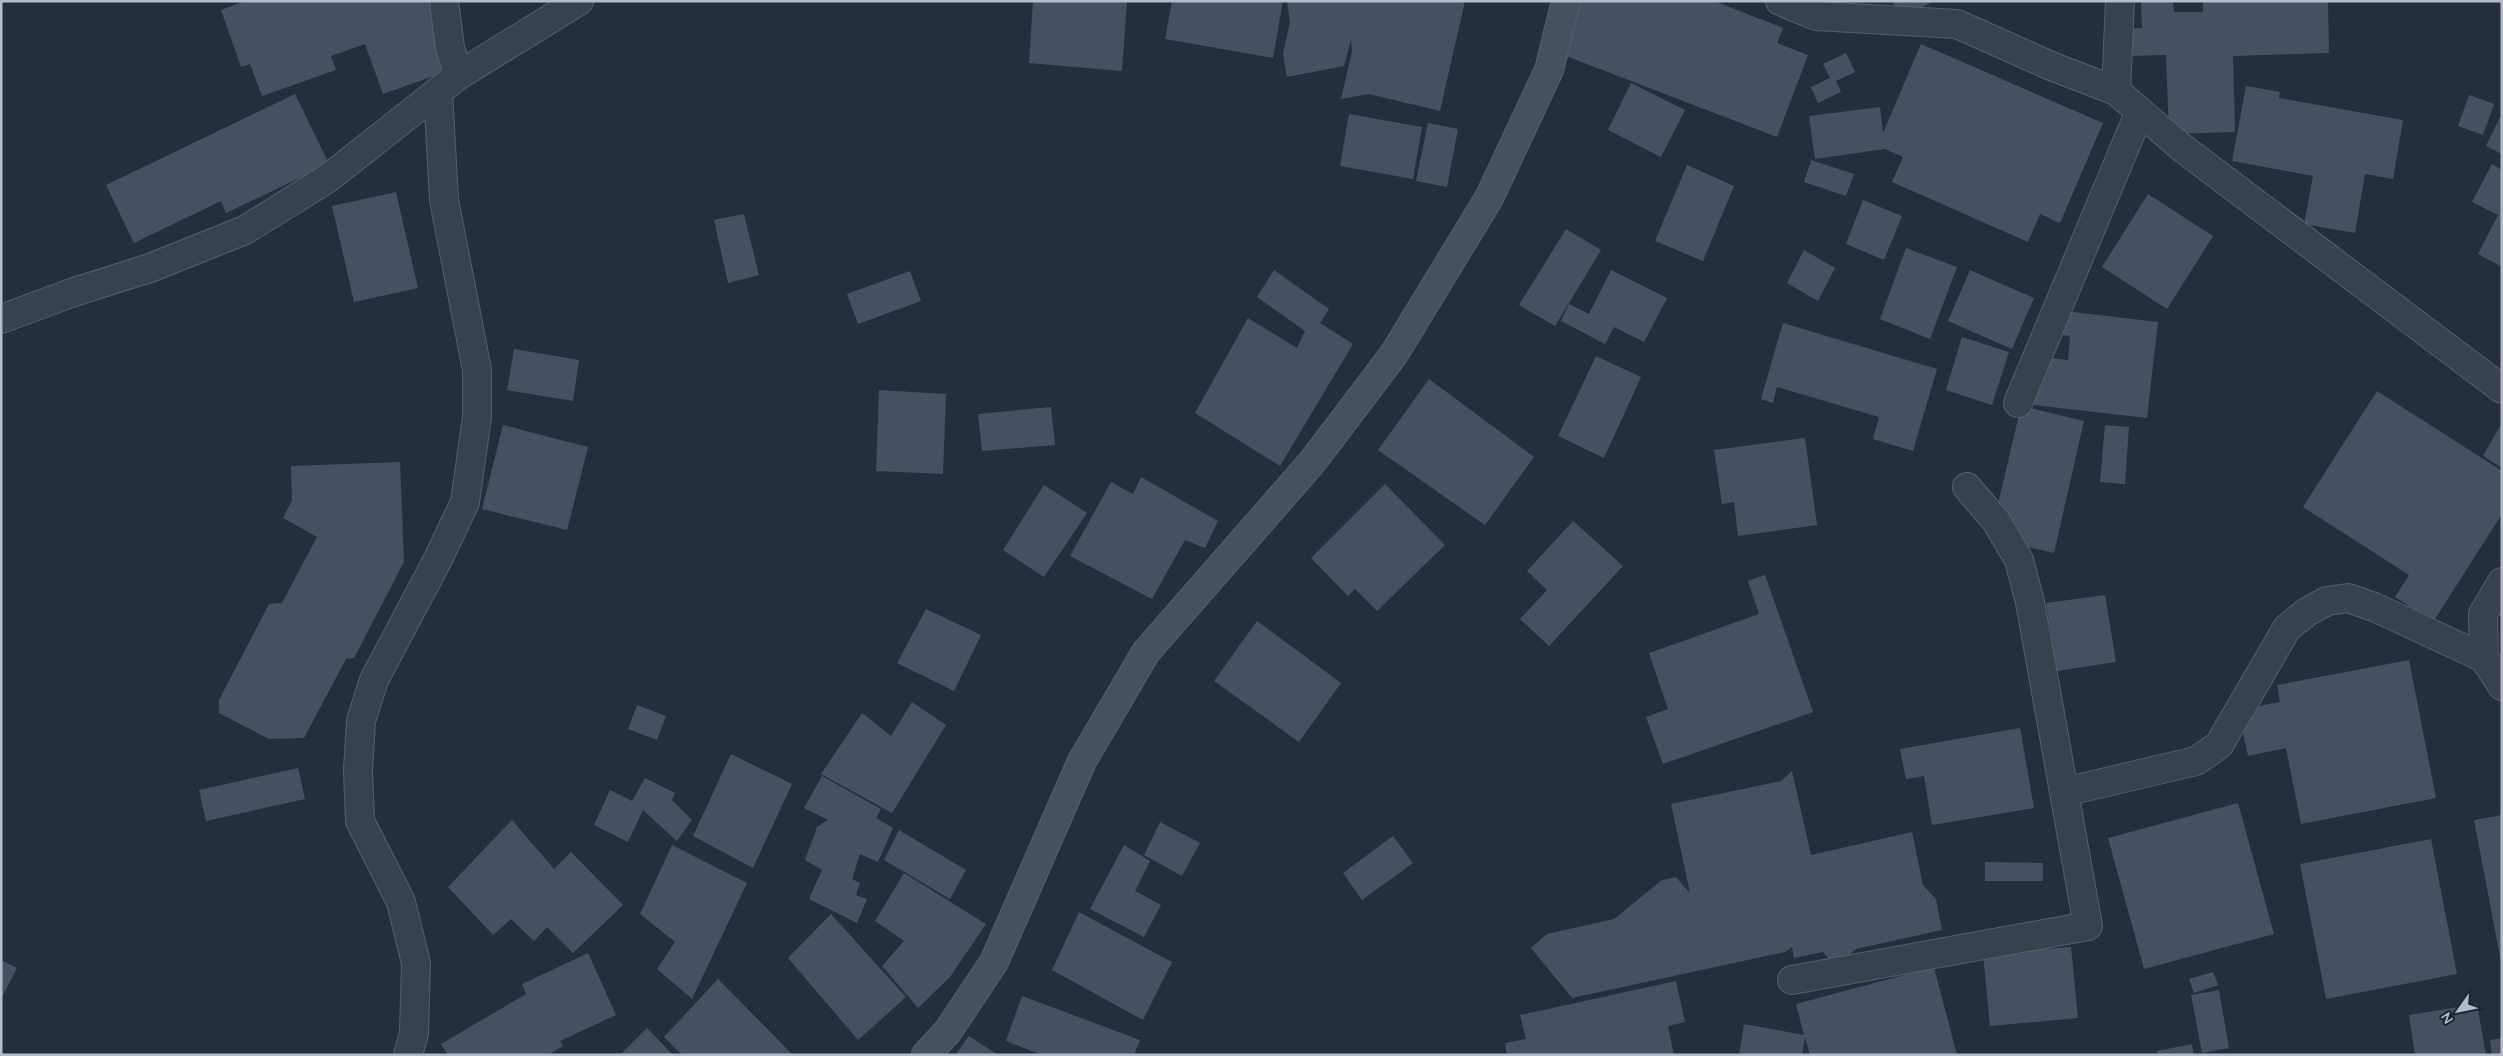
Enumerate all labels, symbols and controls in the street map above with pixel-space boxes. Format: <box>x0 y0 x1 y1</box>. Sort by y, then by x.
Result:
north arrow <box>2433 986 2483 1036</box>
text: N <box>2437 1009 2457 1027</box>

